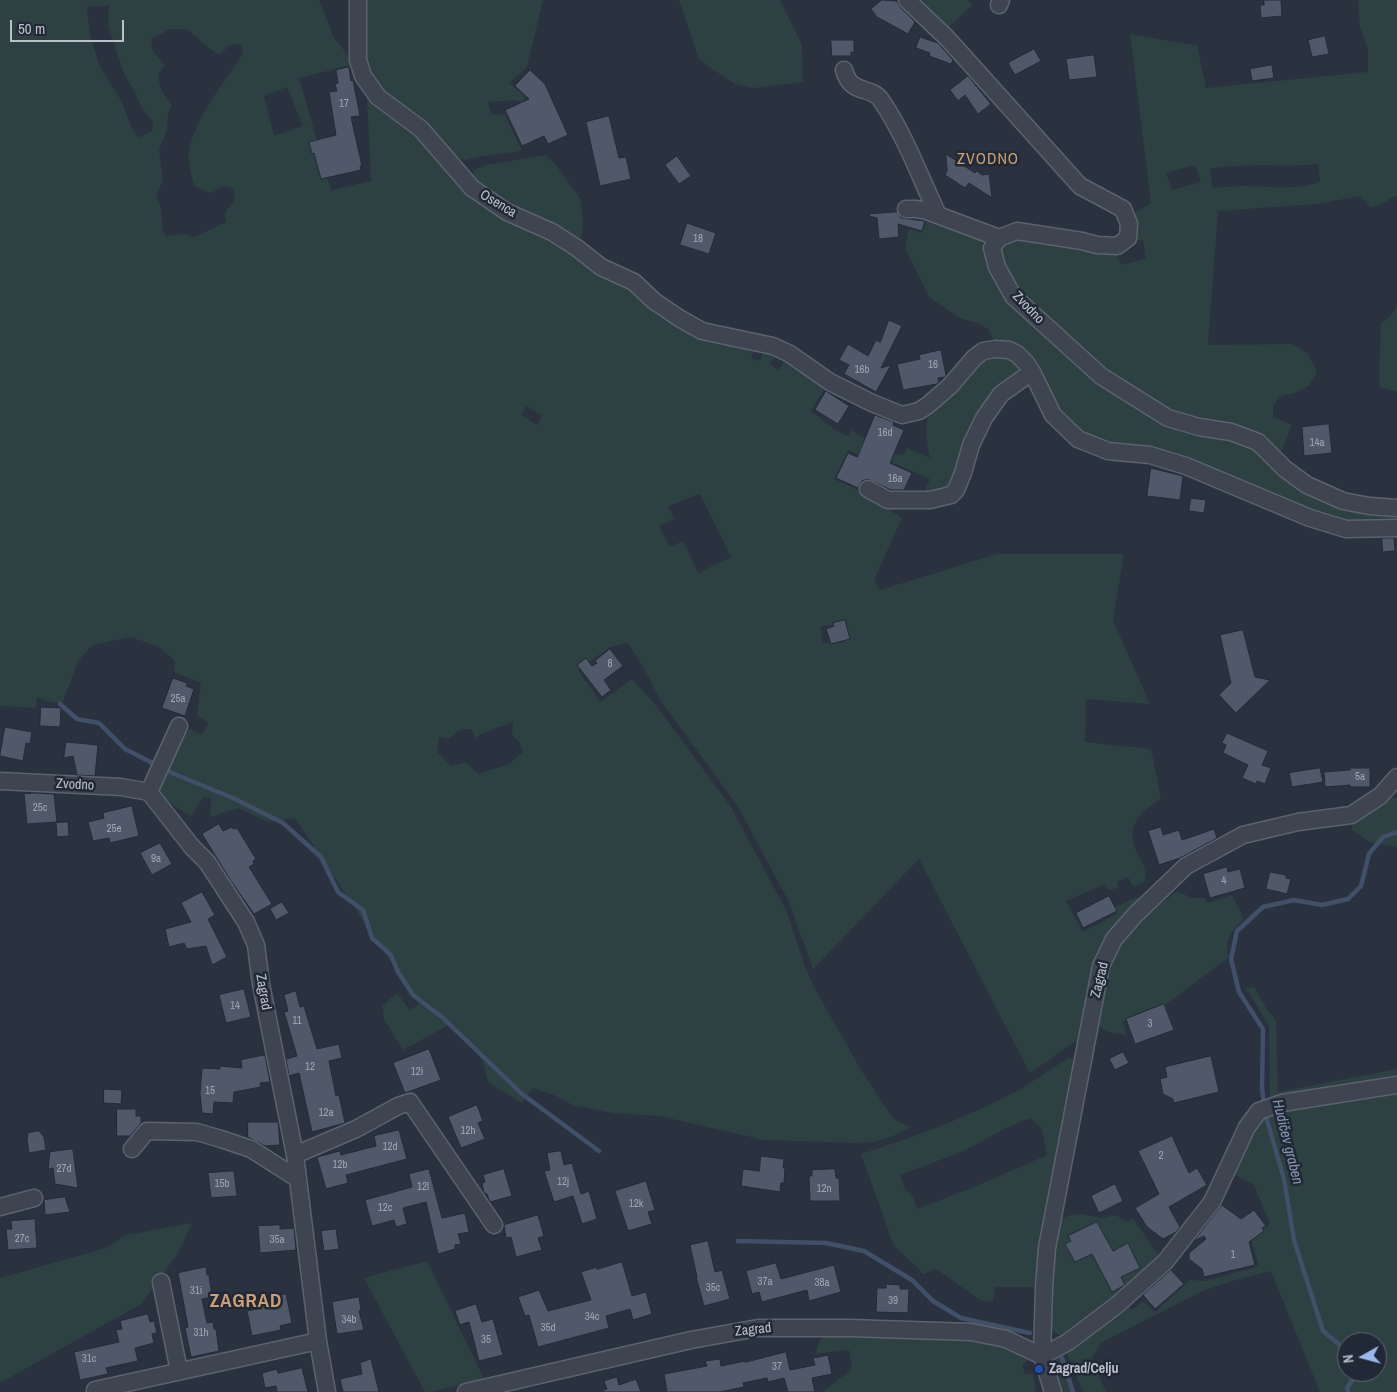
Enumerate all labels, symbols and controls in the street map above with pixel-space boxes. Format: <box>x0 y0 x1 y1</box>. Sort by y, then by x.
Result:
scale bar <box>12 10 126 42</box>
text: 50 m <box>18 18 45 39</box>
house number: 17 <box>339 97 349 111</box>
district label: ZVODNO <box>956 150 1020 170</box>
street label: Osenca <box>477 187 519 221</box>
house number: 18 <box>693 232 703 246</box>
street label: Zvodno <box>1009 288 1047 328</box>
house number: 16 <box>928 358 938 372</box>
house number: 16b <box>854 363 870 377</box>
house number: 16d <box>877 426 893 440</box>
house number: 14a <box>1309 436 1325 450</box>
house number: 16a <box>887 472 903 486</box>
house number: 8 <box>607 657 613 671</box>
house number: 25a <box>170 692 186 706</box>
house number: 5a <box>1355 770 1365 784</box>
street label: Zvodno <box>55 776 95 794</box>
house number: 25c <box>33 801 47 815</box>
house number: 25e <box>106 822 122 836</box>
house number: 9a <box>151 852 161 866</box>
house number: 4 <box>1221 874 1227 888</box>
street label: Zagrad <box>1087 960 1113 1000</box>
street label: Zagrad <box>252 973 274 1011</box>
house number: 14 <box>230 999 240 1013</box>
house number: 11 <box>292 1014 302 1028</box>
house number: 3 <box>1147 1017 1153 1031</box>
house number: 12 <box>305 1060 315 1074</box>
house number: 12i <box>411 1065 423 1079</box>
house number: 15 <box>205 1084 215 1098</box>
water label: Hudičev graben <box>1268 1098 1306 1186</box>
house number: 12a <box>318 1106 334 1120</box>
house number: 12h <box>460 1124 476 1138</box>
house number: 12d <box>382 1140 398 1154</box>
house number: 2 <box>1158 1149 1164 1163</box>
house number: 12b <box>332 1158 348 1172</box>
house number: 27d <box>56 1162 72 1176</box>
house number: 12j <box>557 1175 569 1189</box>
house number: 15b <box>214 1177 230 1191</box>
house number: 12l <box>417 1180 429 1194</box>
house number: 12n <box>816 1182 832 1196</box>
house number: 12k <box>629 1197 643 1211</box>
house number: 12c <box>378 1201 392 1215</box>
house number: 27c <box>15 1232 29 1246</box>
house number: 35a <box>269 1233 285 1247</box>
house number: 1 <box>1230 1248 1236 1262</box>
house number: 37a <box>757 1275 773 1289</box>
house number: 38a <box>814 1276 830 1290</box>
house number: 35c <box>706 1281 720 1295</box>
house number: 31i <box>190 1284 202 1298</box>
district label: ZAGRAD <box>209 1291 283 1313</box>
house number: 39 <box>888 1294 898 1308</box>
house number: 34c <box>585 1310 599 1324</box>
house number: 34b <box>341 1313 357 1327</box>
street label: Zagrad <box>734 1320 772 1340</box>
house number: 35d <box>540 1321 556 1335</box>
house number: 31h <box>193 1326 209 1340</box>
north arrow <box>1337 1332 1387 1382</box>
house number: 35 <box>481 1333 491 1347</box>
house number: 31c <box>82 1352 96 1366</box>
text: N <box>1339 1353 1358 1364</box>
house number: 37 <box>772 1360 782 1374</box>
place label: Zagrad/Celju <box>1049 1361 1119 1377</box>
marker: Zagrad/Celju <box>1033 1363 1045 1375</box>

